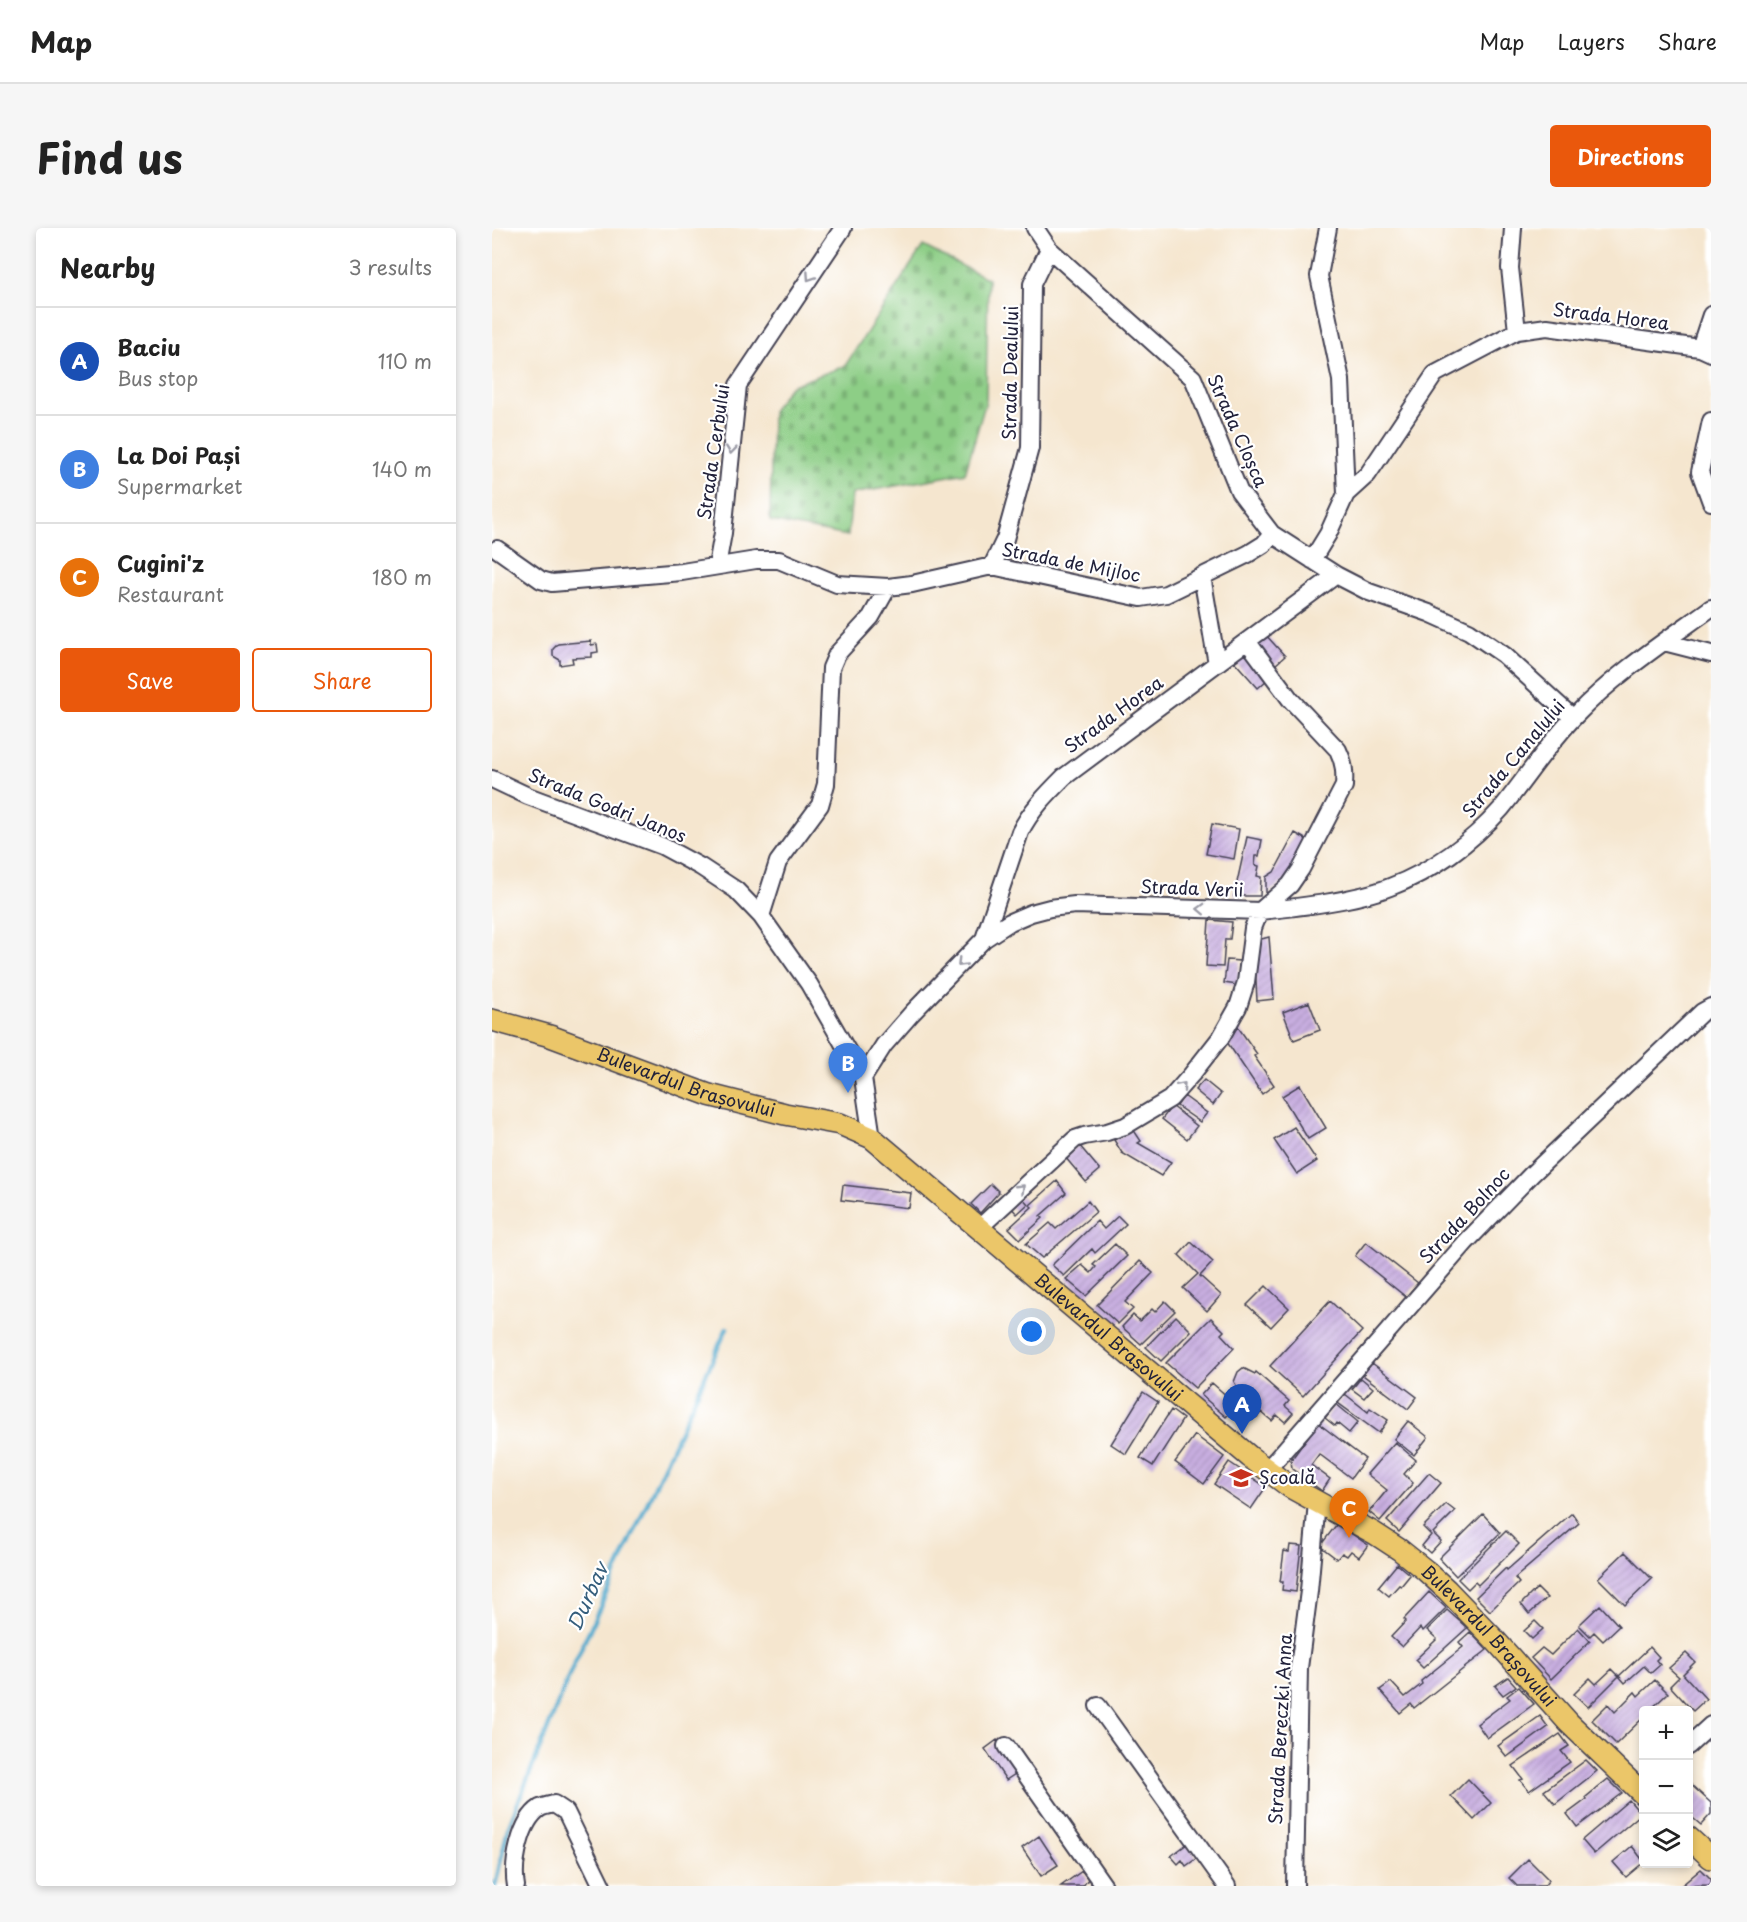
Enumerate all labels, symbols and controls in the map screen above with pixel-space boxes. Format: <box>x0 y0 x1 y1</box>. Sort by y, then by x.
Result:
text: Map <box>30 20 92 63</box>
text: Map <box>1480 25 1524 57</box>
text: Layers <box>1557 25 1625 57</box>
text: Share <box>1658 25 1717 57</box>
text: Find us <box>36 125 183 188</box>
button: Directions <box>1550 125 1711 187</box>
text: Nearby <box>60 248 155 287</box>
text: 3 results <box>349 252 432 282</box>
one-way arrow <box>806 270 817 281</box>
street label: Strada Horea <box>1552 295 1671 336</box>
street label: Strada Dealului <box>995 305 1024 441</box>
text: Baciu <box>117 330 181 363</box>
text: A <box>72 346 87 376</box>
text: 110 m <box>378 346 432 376</box>
text: Bus stop <box>117 363 198 393</box>
street label: Strada Cloșca <box>1201 369 1276 492</box>
street label: Strada Cerbului <box>690 382 735 521</box>
text: La Doi Pași <box>117 438 240 471</box>
one-way arrow <box>726 445 738 454</box>
text: B <box>73 454 86 484</box>
text: 140 m <box>372 454 432 484</box>
text: Supermarket <box>117 471 243 501</box>
street label: Strada de Mijloc <box>1000 535 1143 588</box>
text: Cugini'z <box>117 546 204 579</box>
text: C <box>72 562 87 592</box>
text: 180 m <box>372 562 432 592</box>
text: Restaurant <box>117 579 224 609</box>
button: Save <box>60 648 240 712</box>
button: Share <box>252 648 432 712</box>
street label: Strada Horea <box>1058 668 1169 759</box>
street label: Strada Canalului <box>1455 693 1571 823</box>
street label: Strada Godri Janos <box>524 761 691 849</box>
street label: Strada Verii <box>1140 872 1244 903</box>
one-way arrow <box>1197 903 1206 915</box>
one-way arrow <box>958 956 969 967</box>
street label: Bulevardul Brașovului <box>593 1039 778 1123</box>
pin: B <box>828 1044 868 1093</box>
one-way arrow <box>1175 1082 1186 1092</box>
street label: Strada Bolnoc <box>1412 1161 1516 1269</box>
one-way arrow <box>1015 1184 1025 1195</box>
street label: Bulevardul Brașovului <box>1029 1266 1189 1407</box>
your location <box>1017 1317 1046 1346</box>
pin: A <box>1222 1384 1262 1434</box>
place label: Școală <box>1259 1463 1317 1490</box>
school or university icon: Școală <box>1228 1465 1254 1491</box>
pin: C <box>1330 1488 1368 1538</box>
water label: Durbav <box>559 1555 616 1635</box>
street label: Bulevardul Brașovului <box>1415 1558 1564 1712</box>
street label: Strada Bereczki Anna <box>1261 1632 1298 1825</box>
map controls <box>1639 1706 1693 1868</box>
button: + <box>1639 1706 1693 1760</box>
button: − <box>1639 1760 1693 1814</box>
button: layers <box>1639 1814 1693 1868</box>

